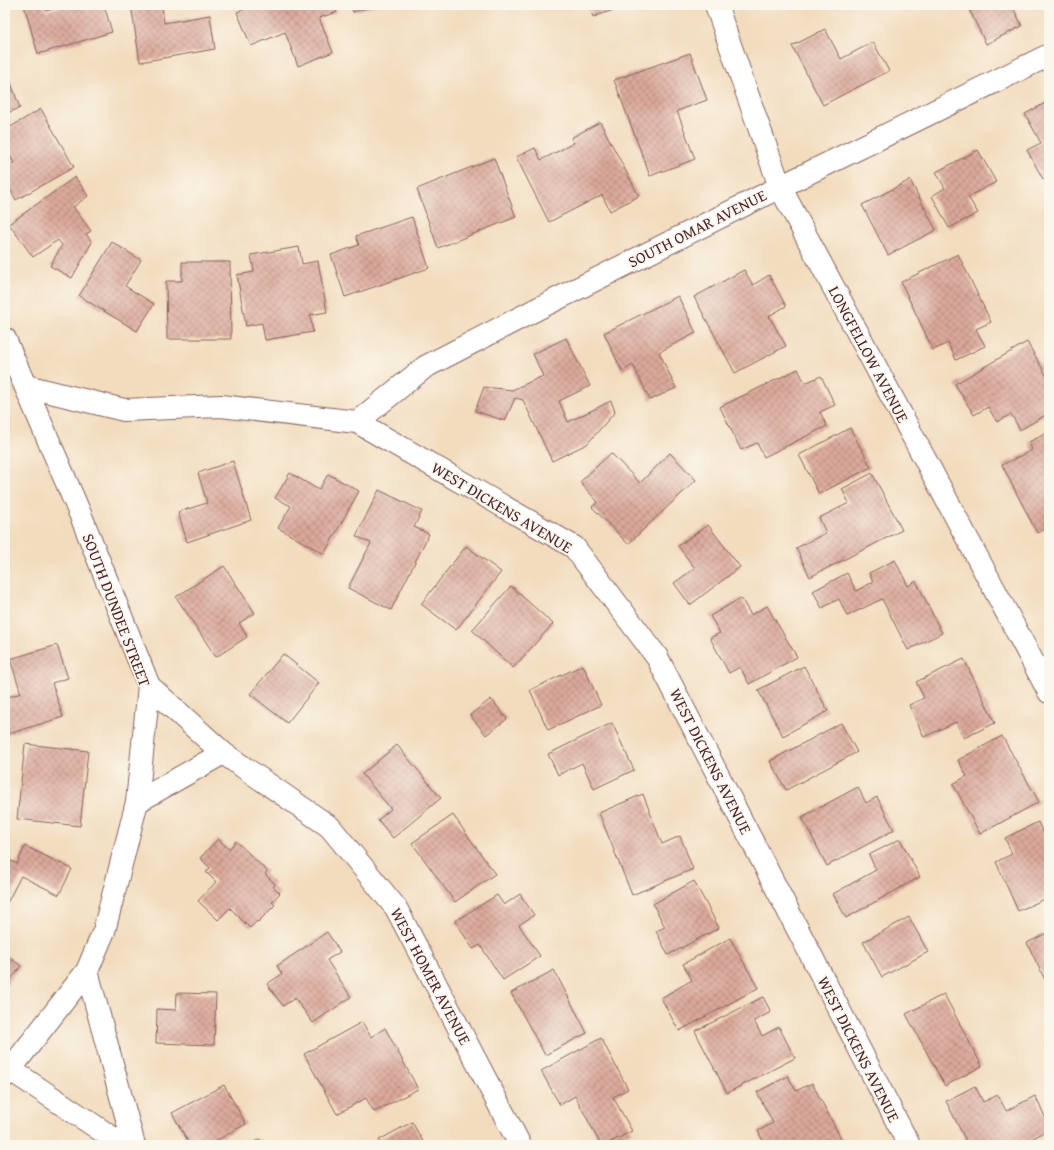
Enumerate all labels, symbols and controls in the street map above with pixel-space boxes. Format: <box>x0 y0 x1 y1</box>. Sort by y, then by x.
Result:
street label: SOUTH OMAR AVENUE <box>624 183 770 273</box>
street label: LONGFELLOW AVENUE <box>823 281 915 427</box>
street label: WEST DICKENS AVENUE <box>427 455 577 559</box>
street label: SOUTH DUNDEE STREET <box>77 530 157 690</box>
street label: WEST DICKENS AVENUE <box>664 684 758 838</box>
street label: WEST HOMER AVENUE <box>385 903 477 1049</box>
street label: WEST DICKENS AVENUE <box>812 972 906 1126</box>

